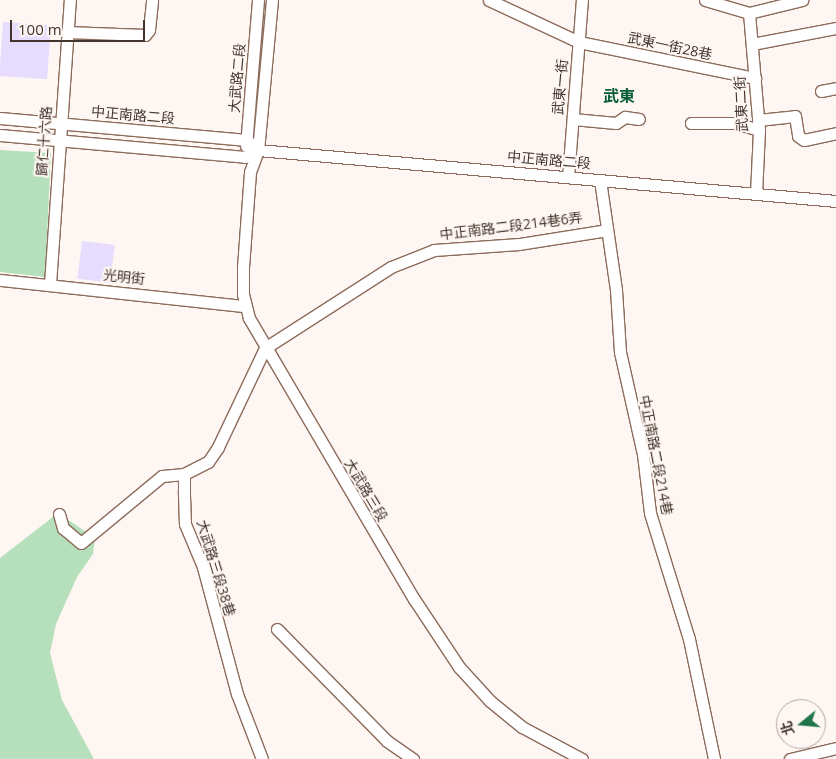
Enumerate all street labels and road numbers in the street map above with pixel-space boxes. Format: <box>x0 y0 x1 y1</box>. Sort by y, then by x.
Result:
street label: 武東一街28巷 <box>626 29 714 63</box>
street label: 大武路二段 <box>226 42 248 114</box>
street label: 武東一街 <box>549 58 571 116</box>
street label: 武東二街 <box>731 76 751 132</box>
street label: 中正南路二段 <box>90 103 176 127</box>
street label: 歸仁十六路 <box>33 105 55 177</box>
street label: 中正南路二段 <box>506 148 592 172</box>
street label: 中正南路二段214巷6弄 <box>439 209 583 243</box>
street label: 光明街 <box>102 266 146 288</box>
street label: 中正南路二段214巷 <box>636 394 676 516</box>
street label: 大武路三段 <box>341 456 391 524</box>
street label: 大武路三段38巷 <box>193 518 239 618</box>

